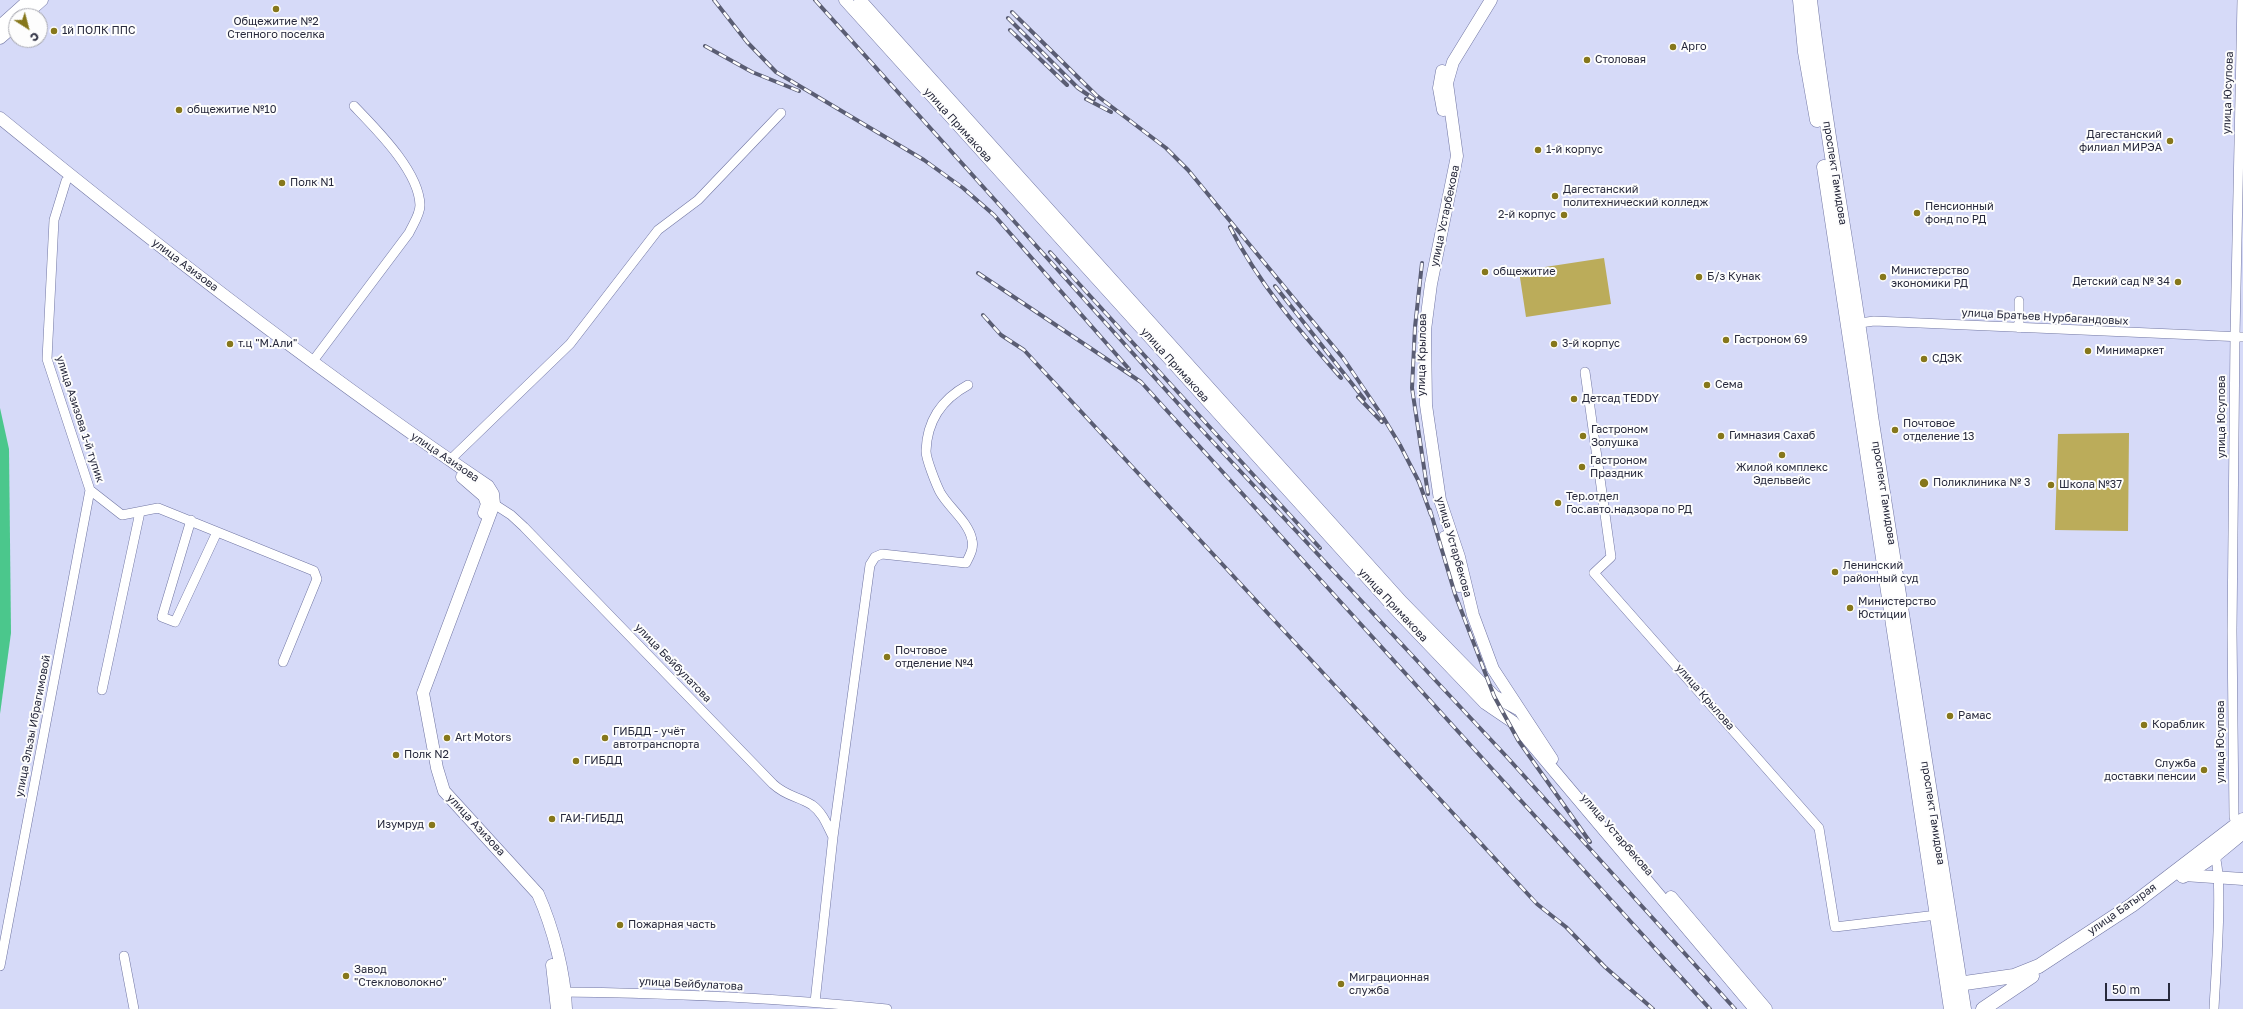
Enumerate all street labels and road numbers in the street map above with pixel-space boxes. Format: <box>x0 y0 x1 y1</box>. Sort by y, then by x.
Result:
street label: улица Юсупова <box>2220 51 2236 135</box>
street label: улица Примакова <box>921 85 995 165</box>
street label: проспект Гамидова <box>1820 120 1850 226</box>
street label: улица Устарбекова <box>1428 164 1462 268</box>
street label: улица Азизова <box>149 236 221 294</box>
street label: улица Братьев Нурбагандовых <box>1961 306 2129 328</box>
street label: улица Крылова <box>1415 313 1429 397</box>
street label: улица Примакова <box>1138 325 1212 405</box>
street label: улица Азизова 1-й тупик <box>53 354 107 484</box>
street label: улица Юсупова <box>2215 376 2229 458</box>
street label: улица Азизова <box>408 429 482 485</box>
street label: проспект Гамидова <box>1869 440 1899 546</box>
street label: улица Устарбекова <box>1433 495 1475 599</box>
street label: улица Примакова <box>1355 565 1431 645</box>
street label: улица Бейбулатова <box>632 621 714 705</box>
street label: улица Эльзы Ибрагимовой <box>13 654 53 798</box>
street label: улица Крылова <box>1673 661 1737 733</box>
street label: улица Юсупова <box>2214 701 2228 783</box>
street label: проспект Гамидова <box>1918 760 1948 866</box>
street label: улица Азизова <box>444 791 508 859</box>
street label: улица Устарбекова <box>1578 791 1656 879</box>
street label: улица Батырая <box>2085 880 2159 938</box>
street label: улица Бейбулатова <box>638 975 744 993</box>

